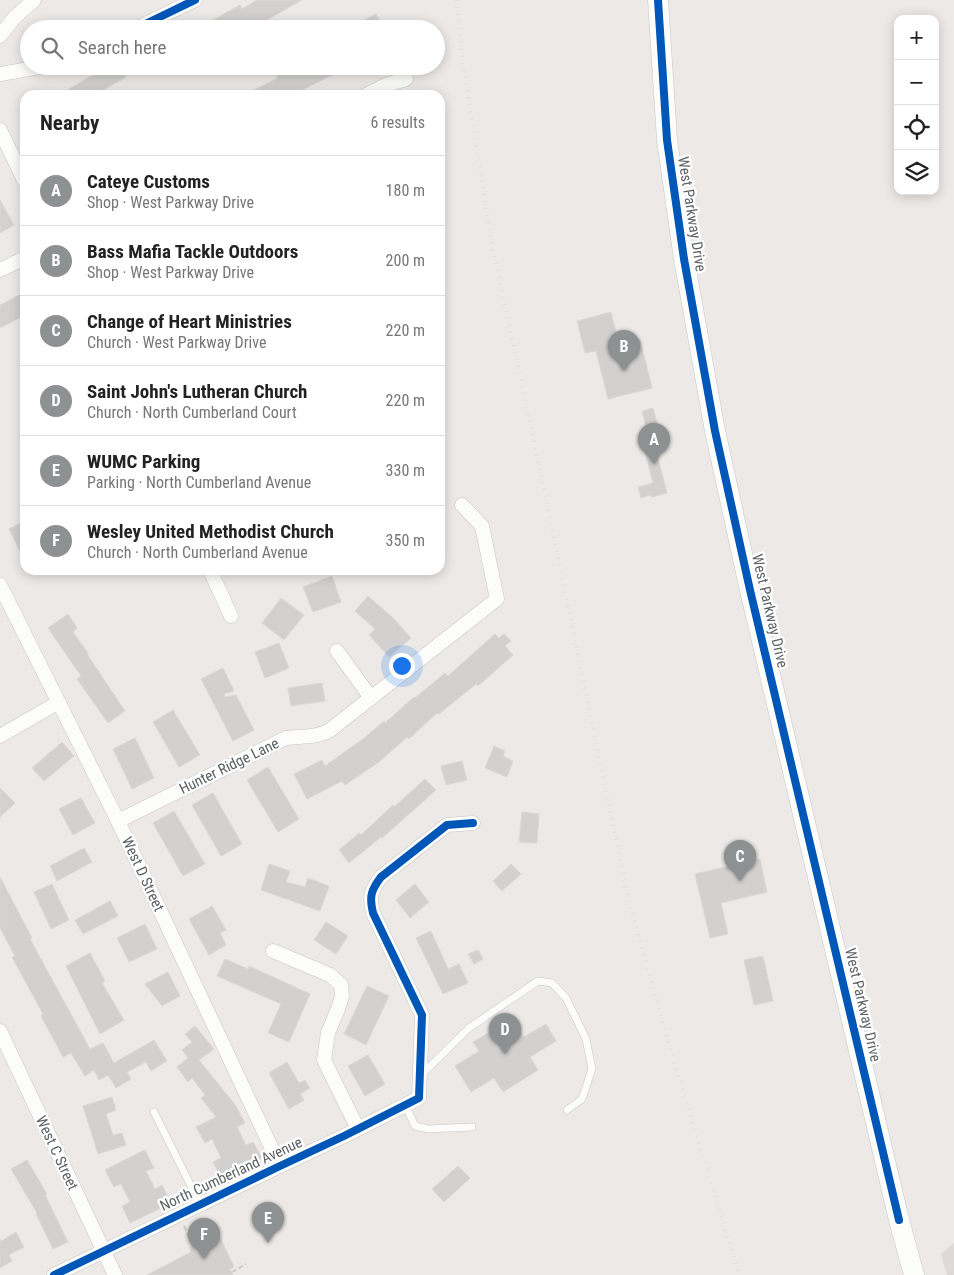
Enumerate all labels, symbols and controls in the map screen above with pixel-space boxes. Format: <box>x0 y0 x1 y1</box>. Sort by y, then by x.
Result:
map controls <box>894 15 939 195</box>
button: + <box>894 15 939 60</box>
search box <box>20 20 445 75</box>
icon: search <box>38 34 66 62</box>
text: Search here <box>78 36 166 59</box>
button: − <box>894 60 939 105</box>
button: locate <box>894 105 939 150</box>
text: Nearby <box>40 111 99 135</box>
text: 6 results <box>370 113 425 132</box>
button: layers <box>894 150 939 195</box>
street label: West Parkway Drive <box>674 155 710 273</box>
text: Cateye Customs <box>87 170 210 193</box>
text: A <box>51 181 61 200</box>
text: 180 m <box>386 181 425 200</box>
text: Shop · West Parkway Drive <box>87 193 254 212</box>
text: Bass Mafia Tackle Outdoors <box>87 240 298 263</box>
text: B <box>52 251 60 270</box>
text: 200 m <box>386 251 425 270</box>
text: Shop · West Parkway Drive <box>87 263 254 282</box>
text: Change of Heart Ministries <box>87 310 292 333</box>
text: C <box>51 321 61 340</box>
text: 220 m <box>386 321 425 340</box>
pin: B <box>608 330 640 371</box>
text: Church · West Parkway Drive <box>87 333 267 352</box>
text: Saint John's Lutheran Church <box>87 380 307 403</box>
text: D <box>51 391 61 410</box>
text: 220 m <box>386 391 425 410</box>
text: Church · North Cumberland Court <box>87 403 297 422</box>
pin: A <box>638 423 670 464</box>
text: WUMC Parking <box>87 450 200 473</box>
text: E <box>52 461 60 480</box>
text: 330 m <box>386 461 425 480</box>
text: Parking · North Cumberland Avenue <box>87 473 311 492</box>
text: Wesley United Methodist Church <box>87 520 334 543</box>
text: F <box>52 531 60 550</box>
text: 350 m <box>386 531 425 550</box>
text: Church · North Cumberland Avenue <box>87 543 308 562</box>
street label: West Parkway Drive <box>748 552 792 670</box>
your location <box>389 653 415 679</box>
street label: Hunter Ridge Lane <box>176 734 282 798</box>
street label: West D Street <box>118 834 168 914</box>
pin: C <box>724 840 756 881</box>
street label: West Parkway Drive <box>841 946 885 1064</box>
pin: D <box>489 1013 521 1054</box>
street label: West C Street <box>32 1113 82 1193</box>
street label: North Cumberland Avenue <box>157 1133 305 1215</box>
pin: E <box>252 1202 284 1243</box>
pin: F <box>188 1218 220 1259</box>

